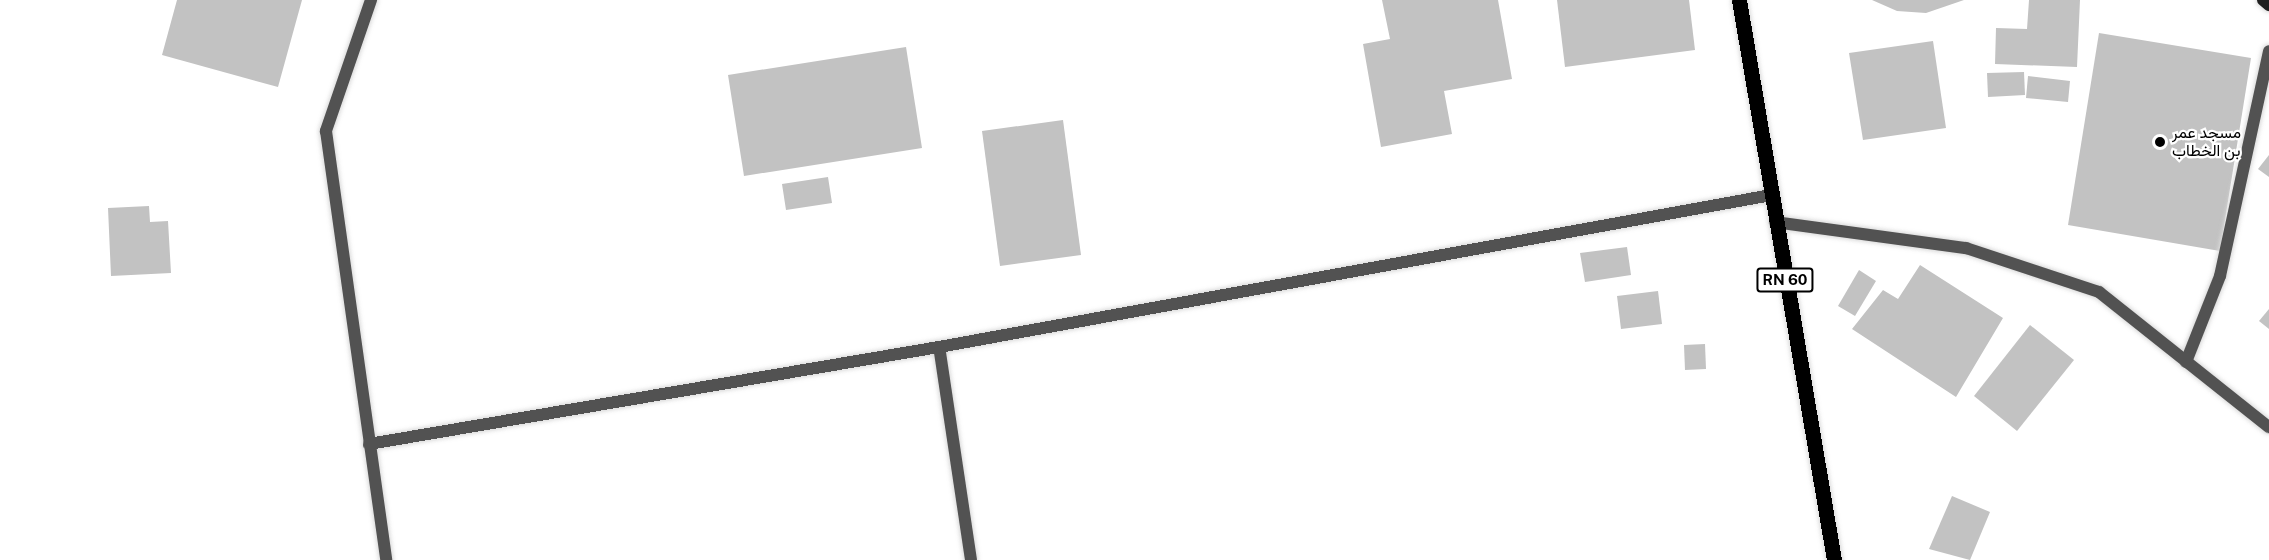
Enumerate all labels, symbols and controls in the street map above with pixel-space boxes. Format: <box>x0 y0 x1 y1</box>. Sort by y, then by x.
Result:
place label: مسجد عمر بن الخطاب <box>2172 123 2241 161</box>
marker: مسجد عمر بن الخطاب <box>2153 135 2167 149</box>
road number: RN 60 <box>1755 268 1815 292</box>

